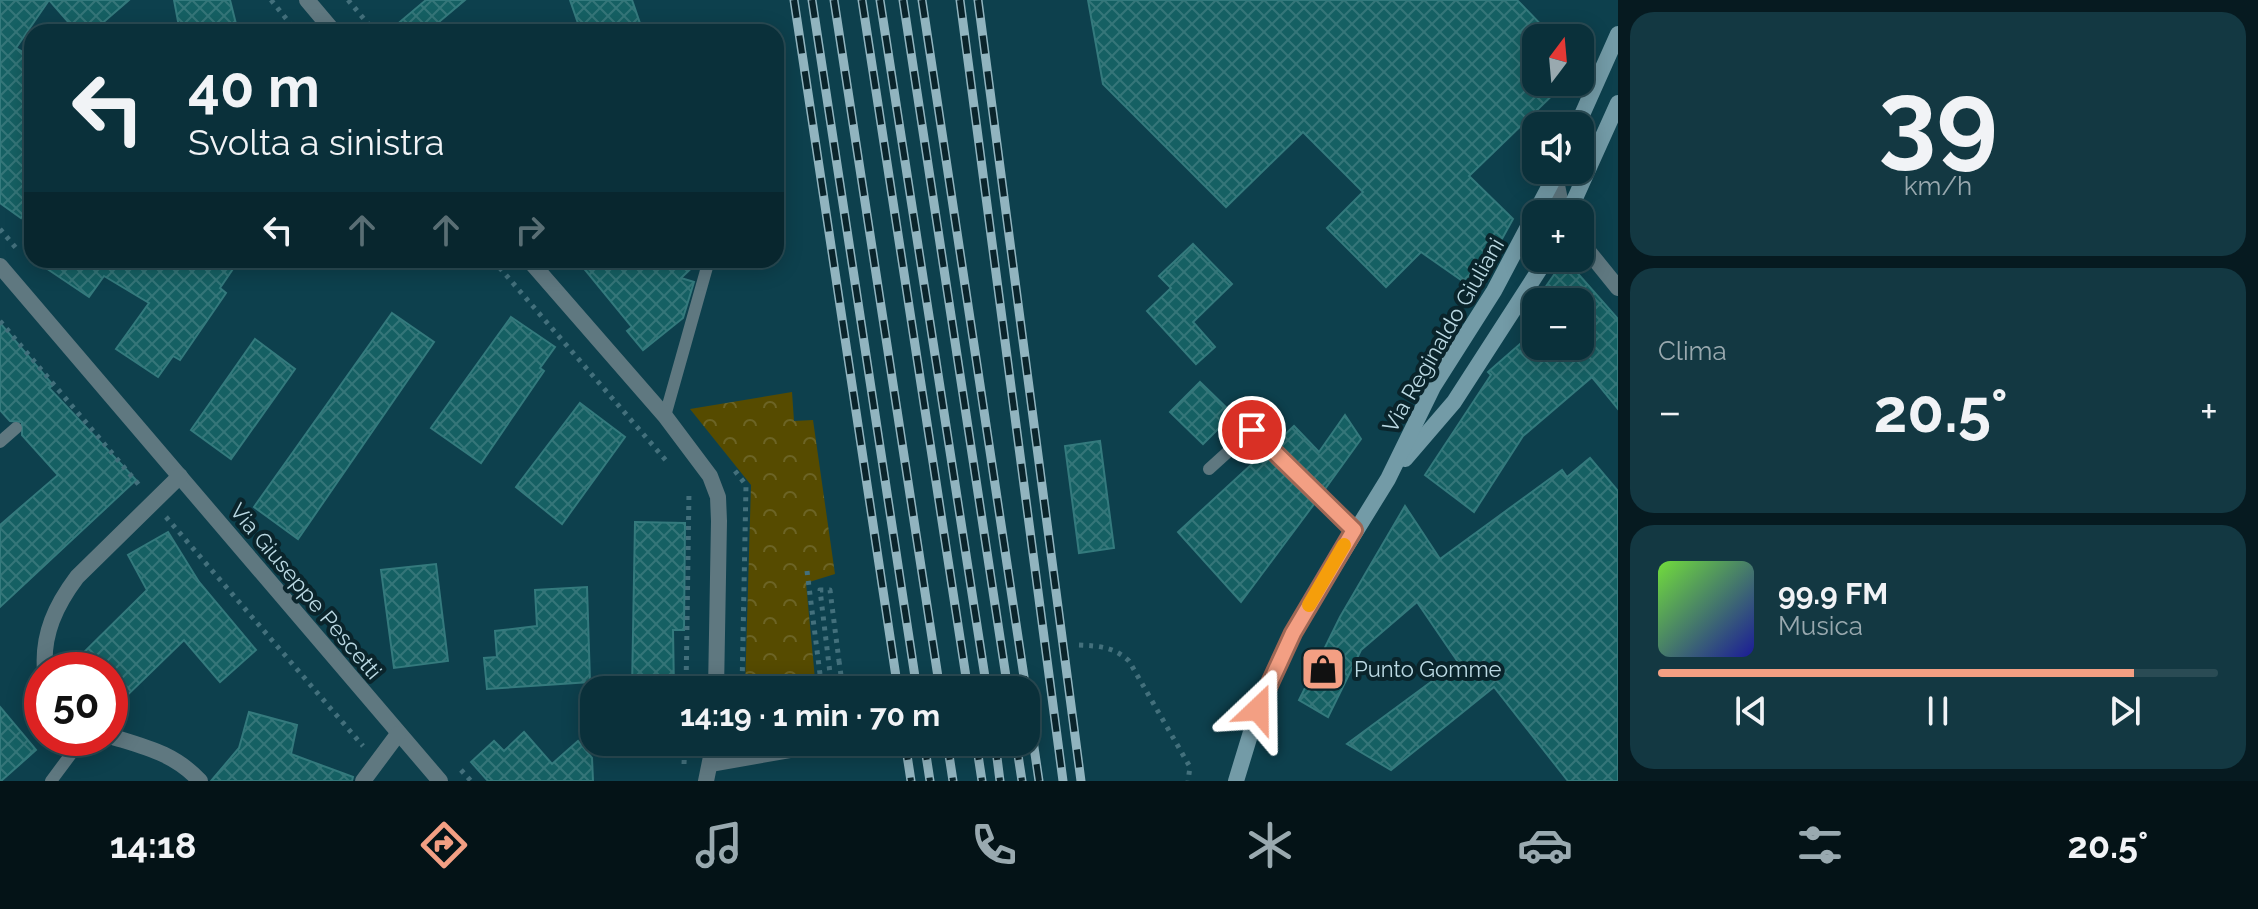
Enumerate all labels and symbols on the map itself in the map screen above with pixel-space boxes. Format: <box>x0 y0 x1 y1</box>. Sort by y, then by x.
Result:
north arrow <box>1522 24 1594 96</box>
street label: Via Reginaldo Giuliani <box>1377 233 1509 437</box>
pin <box>1218 396 1286 464</box>
street label: Via Giuseppe Pescetti <box>225 498 387 684</box>
shop icon: Punto Gomme <box>1299 645 1347 693</box>
speed limit sign: 50 <box>24 652 128 756</box>
place label: Punto Gomme <box>1354 656 1502 682</box>
position arrow <box>1216 667 1300 751</box>

